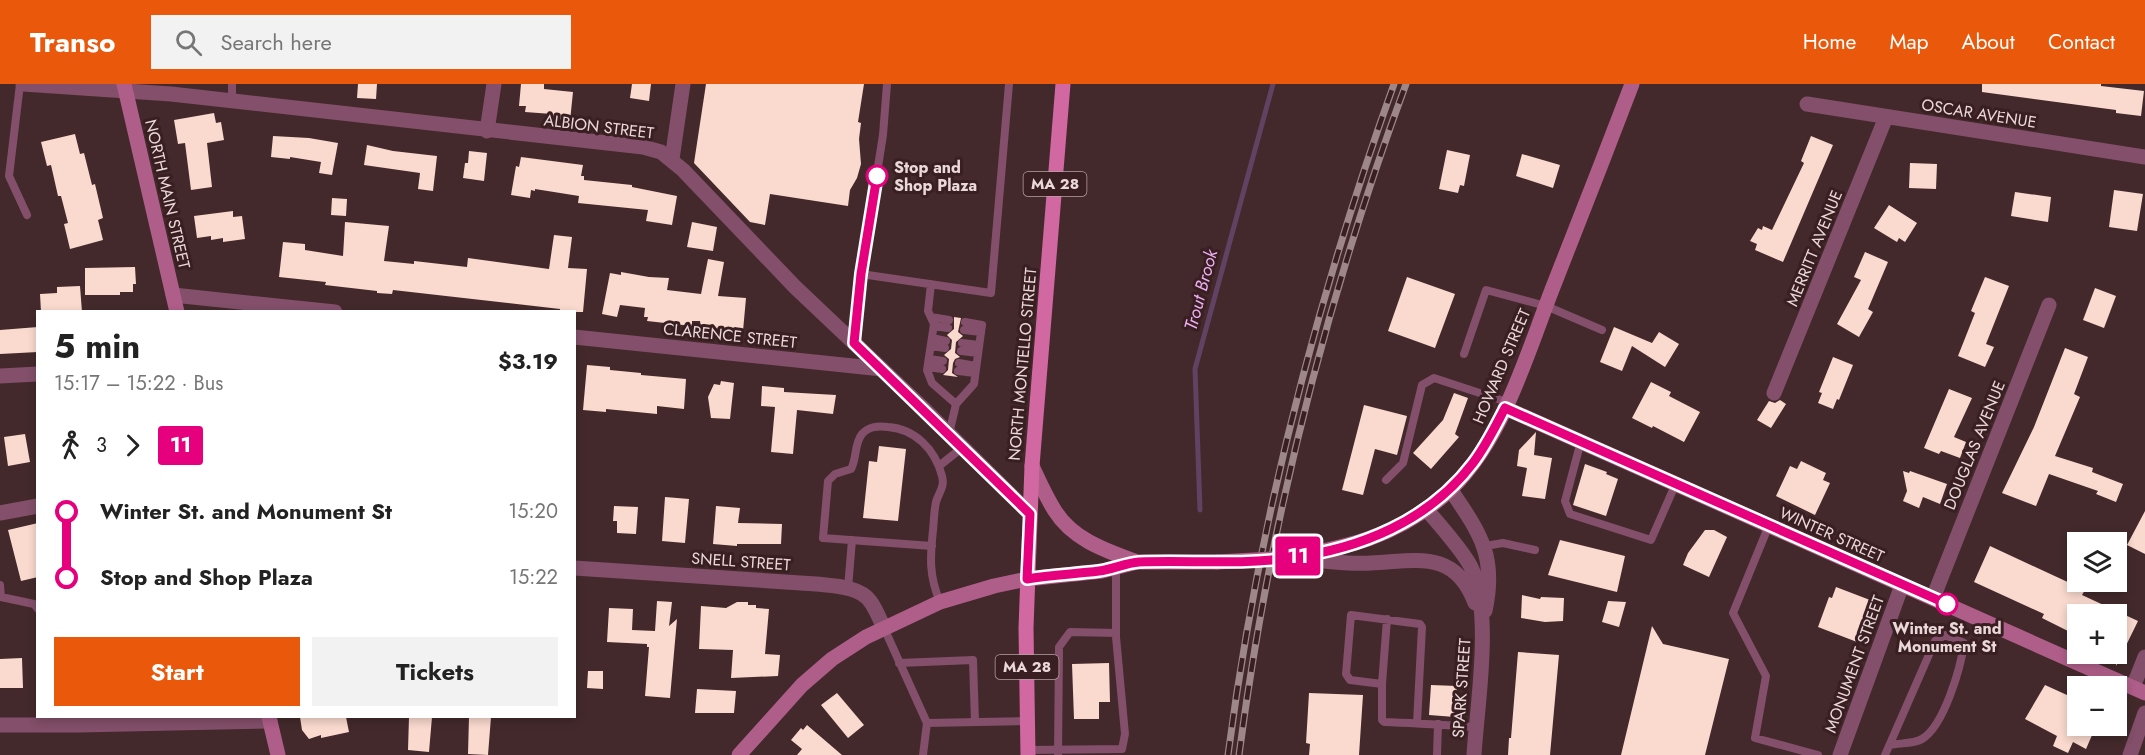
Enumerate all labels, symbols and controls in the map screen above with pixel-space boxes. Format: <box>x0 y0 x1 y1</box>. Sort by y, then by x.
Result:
search box <box>151 15 571 69</box>
text: Transo <box>30 22 115 63</box>
icon: search <box>172 26 205 59</box>
text: Search here <box>220 26 332 58</box>
text: Home <box>1803 27 1856 57</box>
text: Map <box>1889 27 1929 57</box>
text: About <box>1962 27 2015 57</box>
text: Contact <box>2048 27 2115 57</box>
street label: OSCAR AVENUE <box>1920 93 2038 134</box>
street label: ALBION STREET <box>543 108 656 145</box>
street label: NORTH MAIN STREET <box>139 117 196 272</box>
place label: Stop and Shop Plaza <box>894 156 977 197</box>
marker: Stop and Shop Plaza <box>866 165 888 187</box>
road number: MA 28 <box>1024 172 1086 196</box>
street label: MERRITT AVENUE <box>1781 187 1848 310</box>
water label: Trout Brook <box>1178 245 1225 333</box>
street label: NORTH MONTELLO STREET <box>1003 266 1042 461</box>
street label: HOWARD STREET <box>1467 304 1536 427</box>
street label: CLARENCE STREET <box>662 317 798 354</box>
text: 5 min <box>54 323 140 370</box>
text: $3.19 <box>498 345 558 377</box>
text: 15:17 – 15:22 · Bus <box>54 369 223 398</box>
street label: DOUGLAS AVENUE <box>1938 377 2011 513</box>
icon: walk <box>54 429 87 462</box>
icon: forward <box>116 429 149 462</box>
text: 11 <box>170 430 191 460</box>
text: 3 <box>96 431 107 460</box>
text: Winter St. and Monument St <box>100 495 392 527</box>
text: 15:20 <box>508 497 558 526</box>
street label: WINTER STREET <box>1776 501 1888 568</box>
map controls <box>2067 532 2127 736</box>
button: layers <box>2067 532 2127 592</box>
line badge: 11 <box>1271 536 1325 576</box>
text: 11 <box>1287 541 1309 571</box>
street label: SNELL STREET <box>691 547 792 576</box>
text: Stop and Shop Plaza <box>100 561 313 593</box>
text: 15:22 <box>509 563 558 592</box>
street label: MONUMENT STREET <box>1819 592 1890 736</box>
marker: Winter St. and Monument St <box>1936 593 1958 615</box>
button: + <box>2067 604 2127 664</box>
place label: Winter St. and Monument St <box>1892 617 2002 658</box>
button: Start <box>54 637 300 706</box>
button: Tickets <box>312 637 558 706</box>
street label: SPARK STREET <box>1447 637 1476 739</box>
road number: MA 28 <box>996 655 1058 679</box>
button: − <box>2067 676 2127 736</box>

